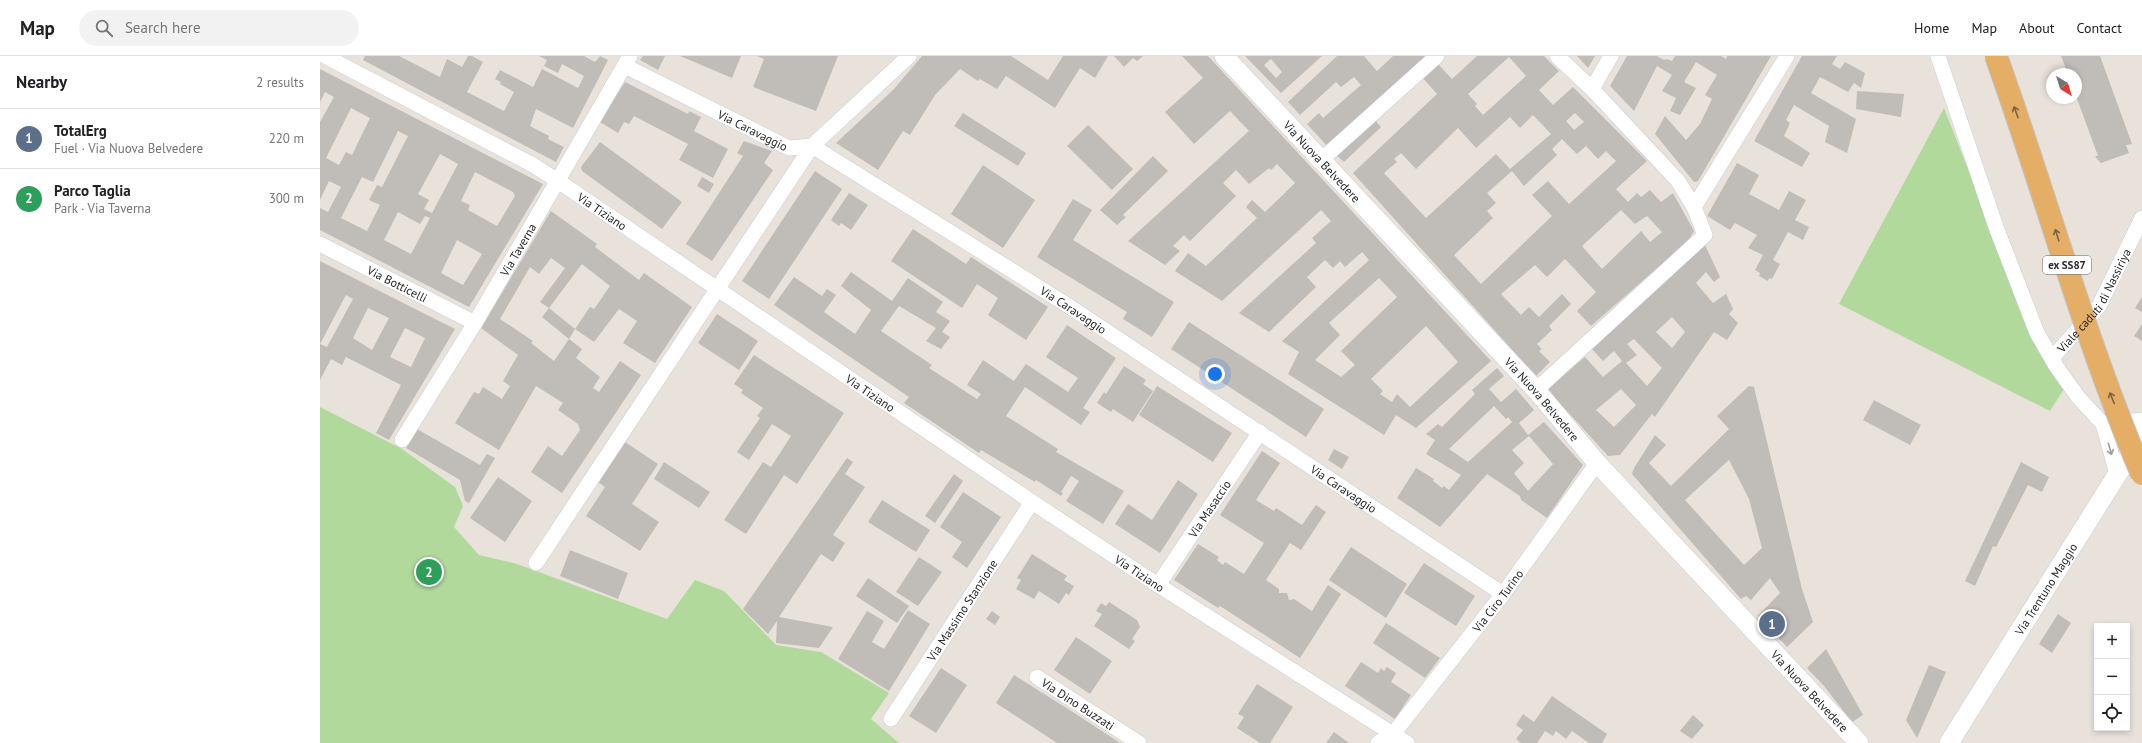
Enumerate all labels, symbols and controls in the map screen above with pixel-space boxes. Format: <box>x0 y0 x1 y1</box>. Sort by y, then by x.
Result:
search box <box>79 10 359 46</box>
text: Map <box>20 16 55 40</box>
icon: search <box>93 17 115 39</box>
text: Search here <box>125 18 201 37</box>
text: Home <box>1914 19 1949 37</box>
text: Map <box>1971 19 1997 37</box>
text: About <box>2019 19 2055 37</box>
text: Contact <box>2077 19 2122 37</box>
north arrow <box>2046 68 2082 104</box>
text: Nearby <box>16 71 67 93</box>
text: 2 results <box>256 74 304 91</box>
street label: Via Caravaggio <box>715 106 790 154</box>
one-way arrow <box>2012 106 2019 119</box>
street label: Via Nuova Belvedere <box>1280 117 1364 205</box>
text: TotalErg <box>54 121 107 140</box>
text: 1 <box>25 130 33 147</box>
text: 220 m <box>269 130 304 147</box>
text: Fuel · Via Nuova Belvedere <box>54 140 203 157</box>
text: Parco Taglia <box>54 181 131 200</box>
street label: Via Tiziano <box>574 188 630 233</box>
text: 2 <box>25 190 33 207</box>
text: 300 m <box>269 190 304 207</box>
text: Park · Via Taverna <box>54 200 151 217</box>
street label: Via Taverna <box>496 220 539 279</box>
one-way arrow <box>2053 230 2061 242</box>
street label: Viale caduti di Nassiriya <box>2053 246 2134 356</box>
road number: ex SS87 <box>2043 256 2091 274</box>
street label: Via Botticelli <box>364 261 430 305</box>
street label: Via Caravaggio <box>1037 282 1110 337</box>
street label: Via Nuova Belvedere <box>1501 353 1583 444</box>
your location <box>1205 364 1225 384</box>
street label: Via Tiziano <box>842 370 898 415</box>
one-way arrow <box>2107 393 2115 405</box>
one-way arrow <box>2107 442 2114 455</box>
street label: Via Caravaggio <box>1307 461 1380 516</box>
street label: Via Masaccio <box>1184 477 1234 541</box>
street label: Via Trentuno Maggio <box>2011 540 2080 638</box>
street label: Via Tiziano <box>1111 551 1167 595</box>
street label: Via Massimo Stanzione <box>923 556 1000 664</box>
pin: 2 <box>416 557 442 587</box>
street label: Via Ciro Turino <box>1468 566 1526 636</box>
pin: 1 <box>1759 609 1785 639</box>
map controls <box>2094 623 2130 731</box>
button: + <box>2094 623 2130 659</box>
street label: Via Nuova Belvedere <box>1768 646 1852 735</box>
button: − <box>2094 659 2130 695</box>
street label: Via Dino Buzzati <box>1038 674 1117 733</box>
button: locate <box>2094 695 2130 731</box>

